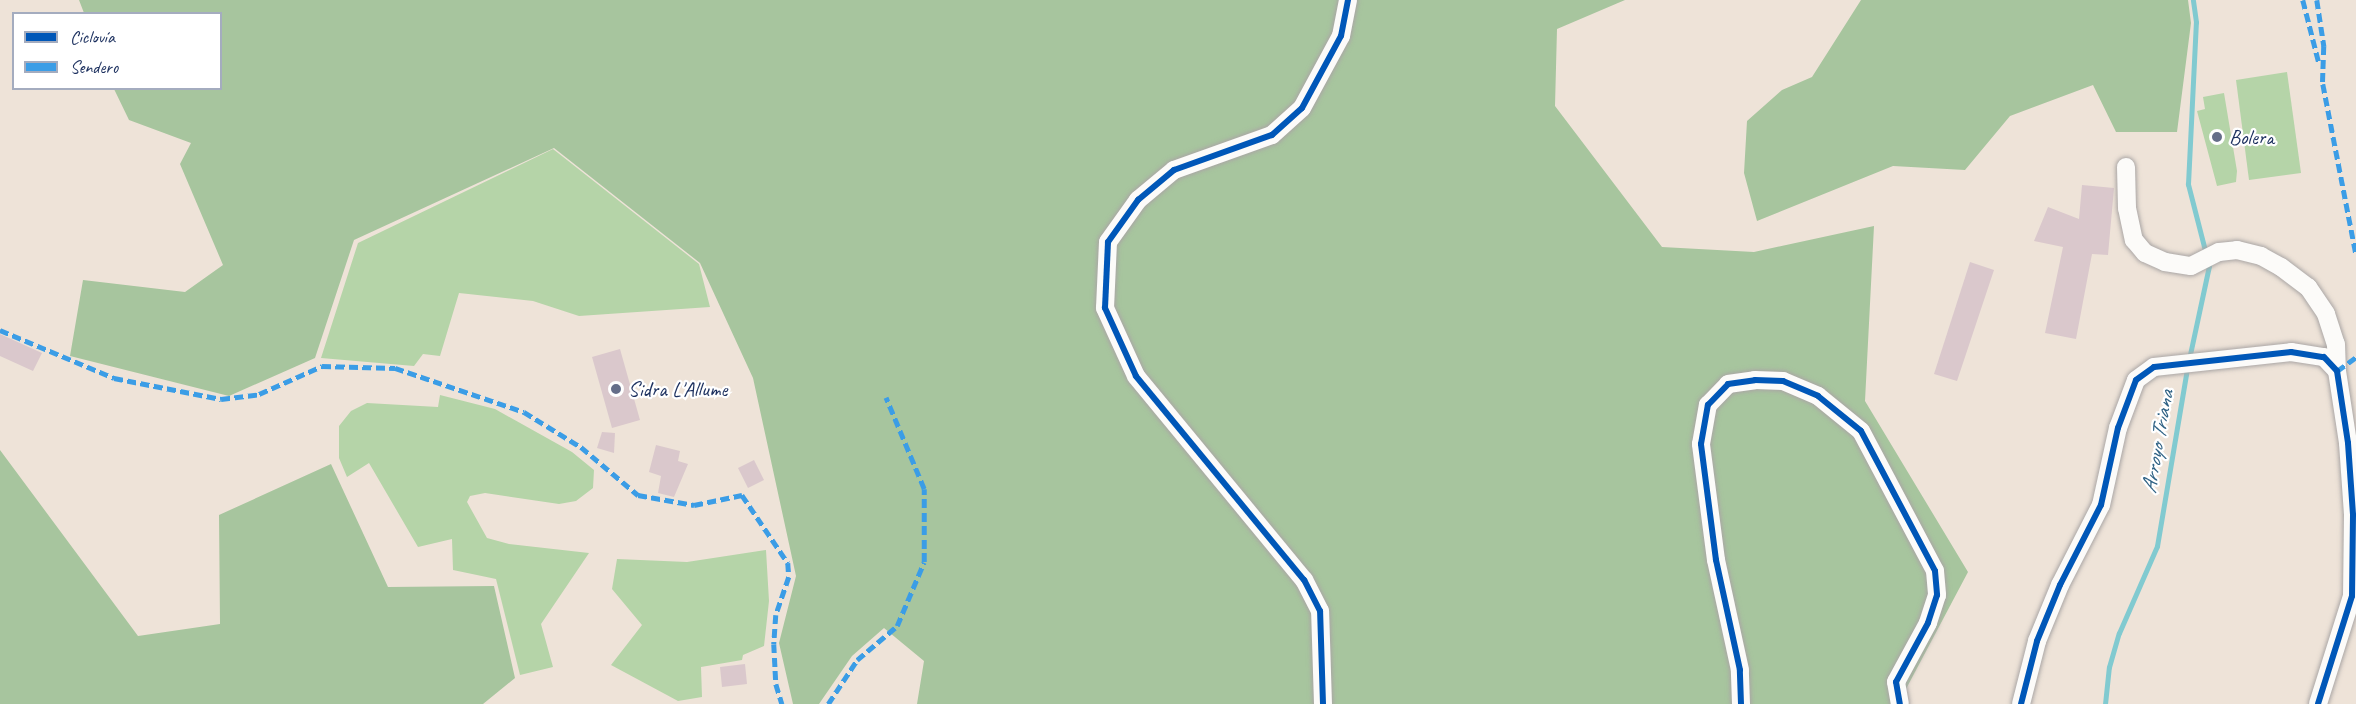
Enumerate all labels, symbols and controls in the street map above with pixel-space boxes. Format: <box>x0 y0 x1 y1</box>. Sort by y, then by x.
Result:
legend <box>12 12 222 90</box>
text: Ciclovía <box>70 26 115 48</box>
text: Sendero <box>70 56 118 78</box>
place label: Bolera <box>2229 124 2274 150</box>
marker: Bolera <box>2210 130 2224 144</box>
place label: Sidra L'Allume <box>628 376 727 402</box>
marker: Sidra L'Allume <box>609 382 623 396</box>
water label: Arroyo Triana <box>2136 389 2180 495</box>

